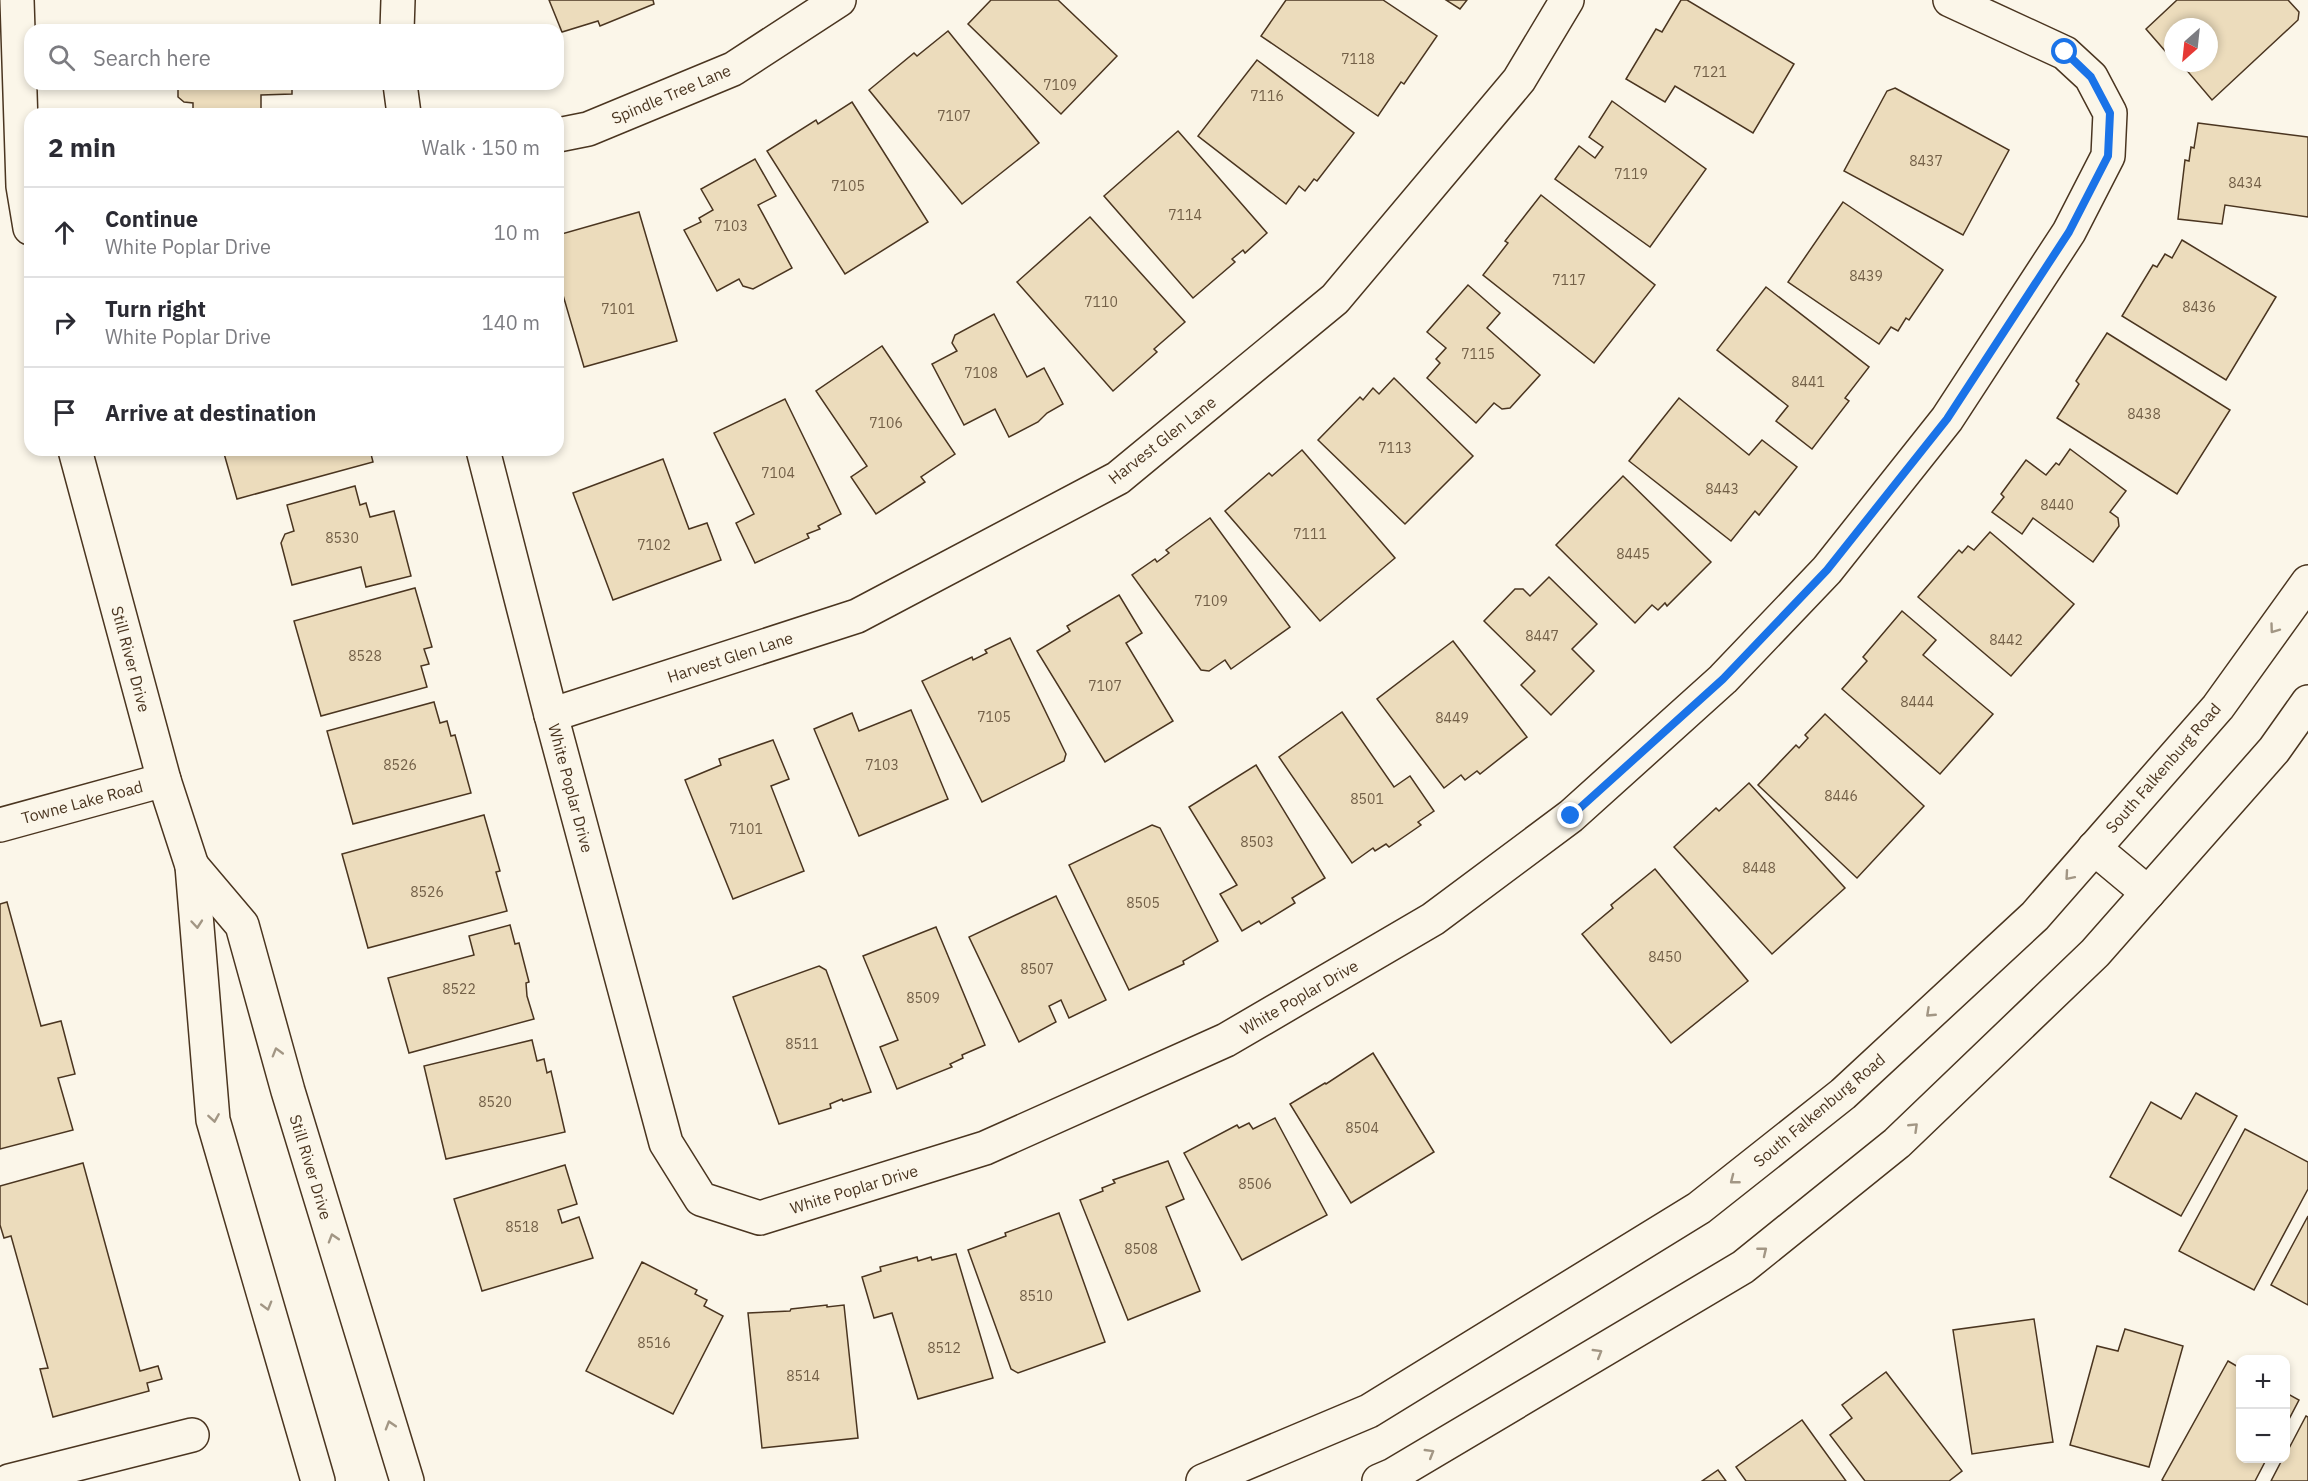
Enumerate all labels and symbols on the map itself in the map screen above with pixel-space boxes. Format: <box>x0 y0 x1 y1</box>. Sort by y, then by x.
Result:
north arrow <box>2164 18 2218 72</box>
route start <box>2051 38 2077 64</box>
house number: 7118 <box>1341 50 1375 68</box>
street label: Spindle Tree Lane <box>608 60 734 128</box>
house number: 7121 <box>1693 63 1727 81</box>
house number: 7109 <box>1043 76 1077 94</box>
house number: 7116 <box>1250 87 1284 105</box>
house number: 7107 <box>937 107 971 125</box>
house number: 8437 <box>1909 152 1943 170</box>
house number: 7119 <box>1614 165 1648 183</box>
house number: 8434 <box>2228 174 2262 192</box>
house number: 7105 <box>831 177 865 195</box>
house number: 7114 <box>1168 206 1202 224</box>
house number: 7103 <box>714 217 748 235</box>
house number: 8439 <box>1849 267 1883 285</box>
house number: 7117 <box>1552 271 1586 289</box>
house number: 7110 <box>1084 293 1118 311</box>
house number: 8436 <box>2182 298 2216 316</box>
house number: 7101 <box>601 300 635 318</box>
house number: 7115 <box>1461 345 1495 363</box>
house number: 7108 <box>964 364 998 382</box>
house number: 8441 <box>1791 373 1825 391</box>
street label: Harvest Glen Lane <box>1104 392 1220 488</box>
house number: 8438 <box>2127 405 2161 423</box>
house number: 7106 <box>869 414 903 432</box>
house number: 7113 <box>1378 439 1412 457</box>
house number: 7104 <box>761 464 795 482</box>
house number: 8443 <box>1705 480 1739 498</box>
house number: 8440 <box>2040 496 2074 514</box>
house number: 7111 <box>1293 525 1327 543</box>
house number: 8530 <box>325 529 359 547</box>
house number: 7102 <box>637 536 671 554</box>
house number: 8445 <box>1616 545 1650 563</box>
house number: 7109 <box>1194 592 1228 610</box>
street label: Still River Drive <box>107 604 155 714</box>
one-way arrow <box>2270 623 2281 634</box>
street label: Harvest Glen Lane <box>665 627 796 687</box>
house number: 8447 <box>1525 627 1559 645</box>
house number: 8442 <box>1989 631 2023 649</box>
house number: 8528 <box>348 647 382 665</box>
house number: 7107 <box>1088 677 1122 695</box>
house number: 8444 <box>1900 693 1934 711</box>
street label: South Falkenburg Road <box>2101 699 2225 837</box>
house number: 7105 <box>977 708 1011 726</box>
house number: 8449 <box>1435 709 1469 727</box>
street label: White Poplar Drive <box>544 721 598 855</box>
house number: 8526 <box>383 756 417 774</box>
house number: 7103 <box>865 756 899 774</box>
street label: Towne Lake Road <box>19 776 145 828</box>
house number: 8446 <box>1824 787 1858 805</box>
house number: 8501 <box>1350 790 1384 808</box>
route end <box>1557 802 1583 828</box>
house number: 7101 <box>729 820 763 838</box>
house number: 8503 <box>1240 833 1274 851</box>
house number: 8448 <box>1742 859 1776 877</box>
one-way arrow <box>2065 870 2076 880</box>
house number: 8526 <box>410 883 444 901</box>
house number: 8505 <box>1126 894 1160 912</box>
one-way arrow <box>190 919 203 929</box>
house number: 8450 <box>1648 948 1682 966</box>
street label: White Poplar Drive <box>1237 955 1362 1039</box>
house number: 8507 <box>1020 960 1054 978</box>
house number: 8522 <box>442 980 476 998</box>
house number: 8509 <box>906 989 940 1007</box>
one-way arrow <box>1927 1006 1937 1017</box>
house number: 8511 <box>785 1035 819 1053</box>
one-way arrow <box>272 1047 284 1058</box>
street label: South Falkenburg Road <box>1749 1049 1889 1171</box>
house number: 8520 <box>478 1093 512 1111</box>
street label: Still River Drive <box>286 1112 337 1222</box>
one-way arrow <box>207 1113 220 1123</box>
house number: 8504 <box>1345 1119 1379 1137</box>
one-way arrow <box>1907 1123 1917 1134</box>
street label: White Poplar Drive <box>788 1160 921 1218</box>
one-way arrow <box>1730 1173 1741 1184</box>
house number: 8506 <box>1238 1175 1272 1193</box>
house number: 8518 <box>505 1218 539 1236</box>
one-way arrow <box>328 1234 340 1244</box>
house number: 8508 <box>1124 1240 1158 1258</box>
one-way arrow <box>1757 1247 1768 1258</box>
house number: 8510 <box>1019 1287 1053 1305</box>
one-way arrow <box>260 1300 272 1311</box>
house number: 8516 <box>637 1334 671 1352</box>
house number: 8512 <box>927 1339 961 1357</box>
one-way arrow <box>1592 1349 1602 1361</box>
house number: 8514 <box>786 1367 820 1385</box>
one-way arrow <box>385 1420 397 1431</box>
one-way arrow <box>1424 1449 1434 1460</box>

